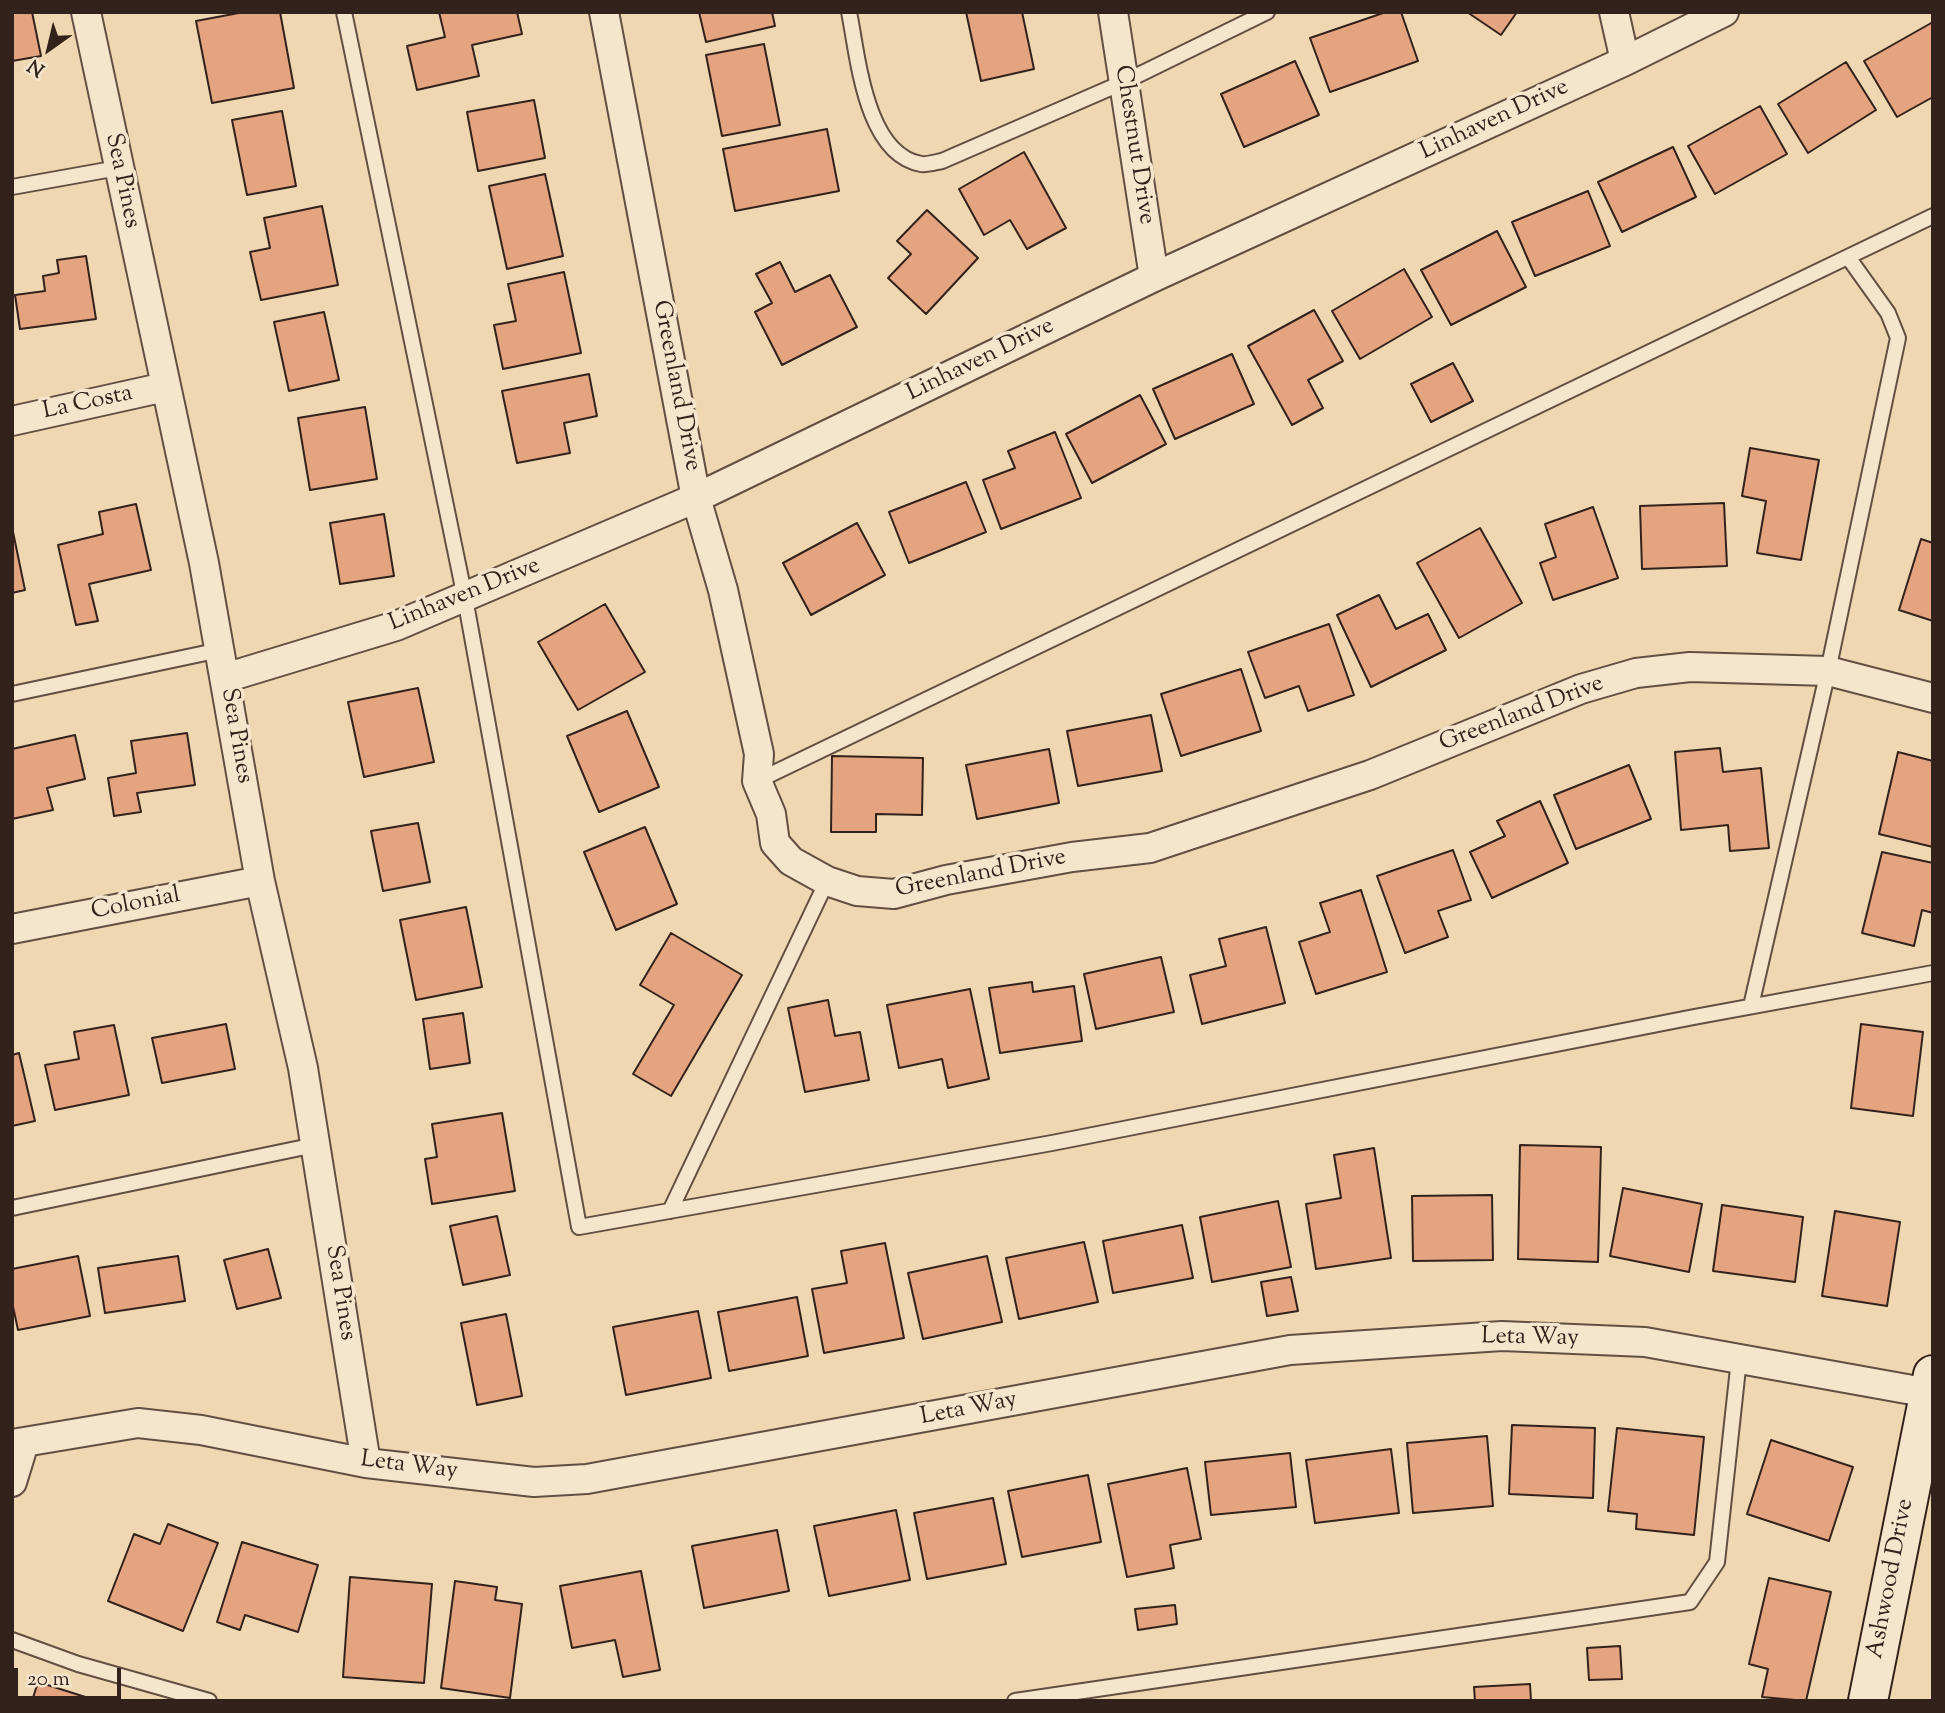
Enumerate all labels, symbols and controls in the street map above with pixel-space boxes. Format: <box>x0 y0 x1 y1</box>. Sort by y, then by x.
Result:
north arrow <box>14 14 84 84</box>
text: N <box>23 51 51 82</box>
street label: Chestnut Drive <box>1106 63 1160 227</box>
street label: Linhaven Drive <box>1416 74 1574 168</box>
street label: Sea Pines <box>97 131 145 231</box>
street label: Greenland Drive <box>644 298 706 474</box>
street label: Linhaven Drive <box>903 313 1059 409</box>
street label: La Costa <box>40 380 136 428</box>
street label: Linhaven Drive <box>385 553 545 639</box>
street label: Greenland Drive <box>1436 671 1608 759</box>
street label: Sea Pines <box>212 686 258 786</box>
street label: Greenland Drive <box>893 844 1069 906</box>
street label: Colonial <box>89 882 183 928</box>
street label: Sea Pines <box>317 1243 361 1343</box>
street label: Leta Way <box>1481 1324 1579 1354</box>
street label: Leta Way <box>918 1387 1020 1433</box>
street label: Leta Way <box>359 1447 459 1487</box>
street label: Ashwood Drive <box>1862 1496 1922 1662</box>
scale bar <box>18 1654 124 1698</box>
text: 20 m <box>27 1665 70 1695</box>

